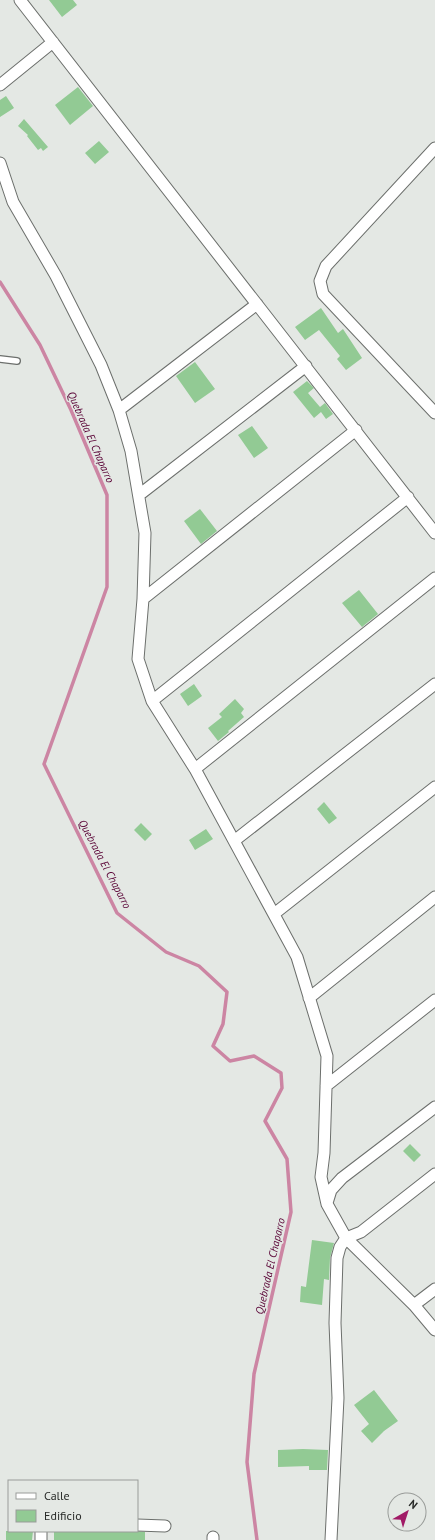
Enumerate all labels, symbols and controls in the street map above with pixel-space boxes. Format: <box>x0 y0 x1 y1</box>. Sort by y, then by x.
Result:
water label: Quebrada El Chaparro <box>65 389 118 485</box>
water label: Quebrada El Chaparro <box>76 817 135 911</box>
water label: Quebrada El Chaparro <box>252 1216 288 1316</box>
legend <box>8 1480 138 1532</box>
text: Calle <box>44 1488 70 1503</box>
north arrow <box>387 1492 427 1532</box>
text: N <box>406 1497 421 1512</box>
text: Edificio <box>44 1508 82 1523</box>

